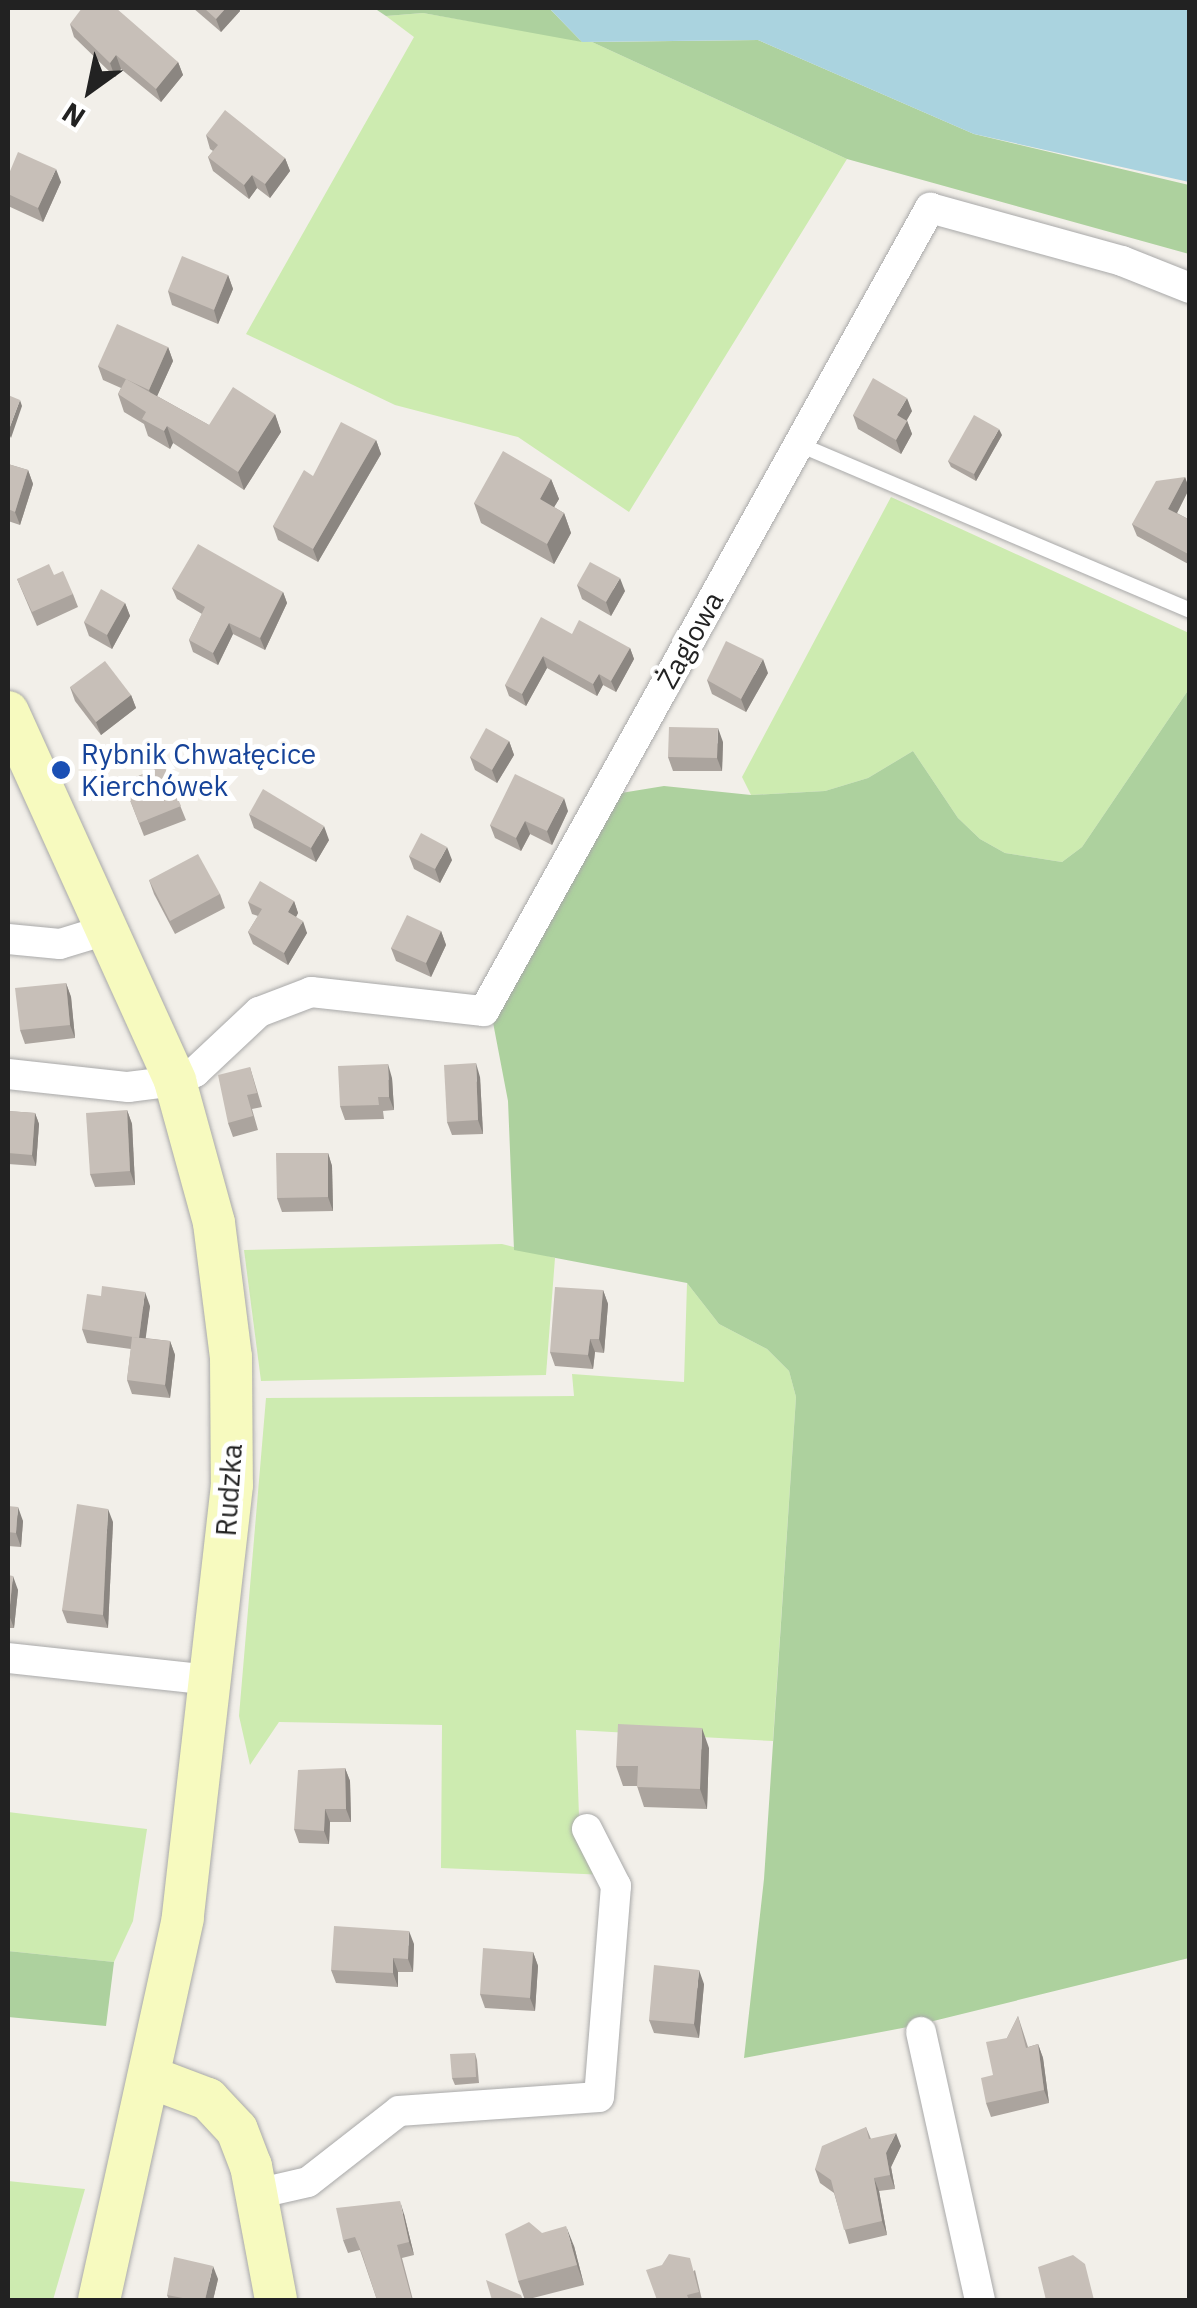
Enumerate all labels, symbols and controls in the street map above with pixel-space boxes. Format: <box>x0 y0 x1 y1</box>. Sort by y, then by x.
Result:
north arrow <box>40 40 140 140</box>
text: N <box>55 95 92 137</box>
street label: Żaglowa <box>650 586 730 694</box>
place label: Rybnik Chwałęcice Kierchówek <box>81 737 316 803</box>
marker: Rybnik Chwałęcice Kierchówek <box>50 759 72 781</box>
street label: Rudzka <box>209 1443 249 1537</box>

